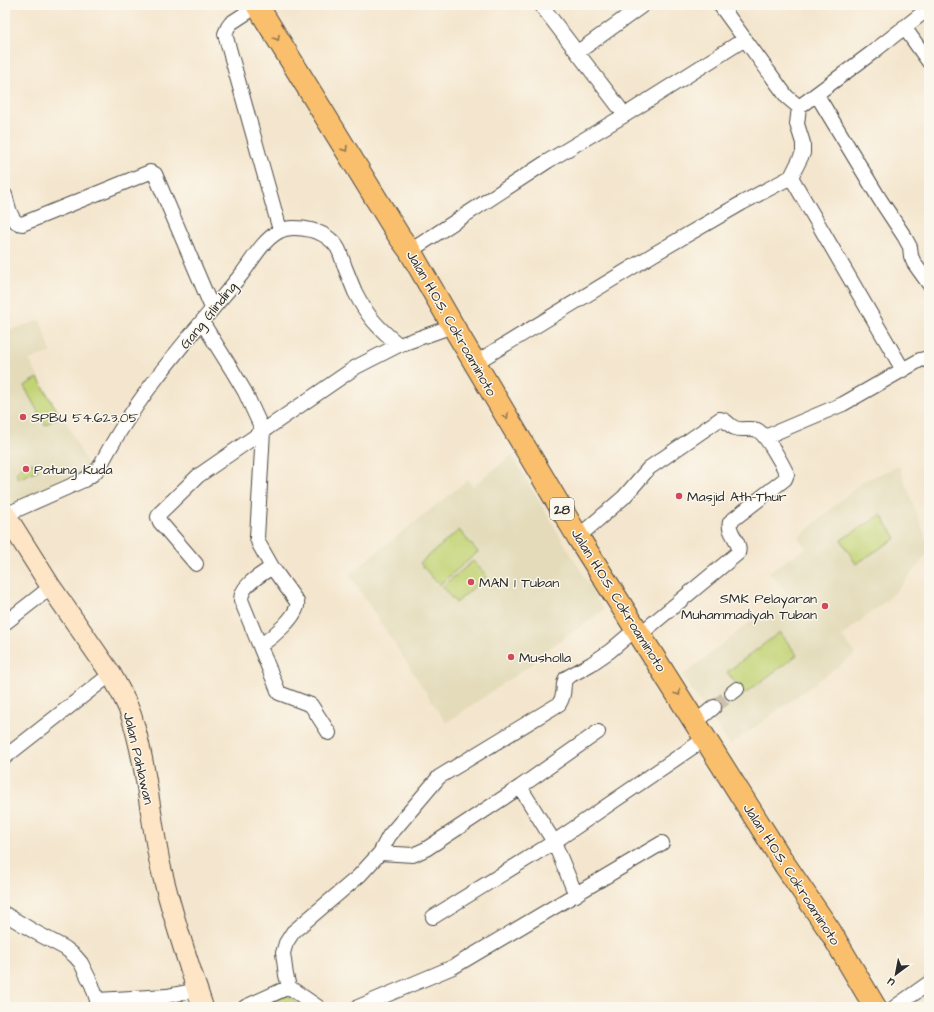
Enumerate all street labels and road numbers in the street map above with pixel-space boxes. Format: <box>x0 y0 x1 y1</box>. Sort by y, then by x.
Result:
street label: Jalan H.O.S. Cokroaminoto <box>401 247 501 400</box>
street label: Gang Glinding <box>175 278 242 353</box>
road number: 28 <box>550 498 574 520</box>
street label: Jalan H.O.S. Cokroaminoto <box>566 525 671 676</box>
street label: Jalan Pahlawan <box>118 710 158 806</box>
street label: Jalan H.O.S. Cokroaminoto <box>738 800 845 949</box>

